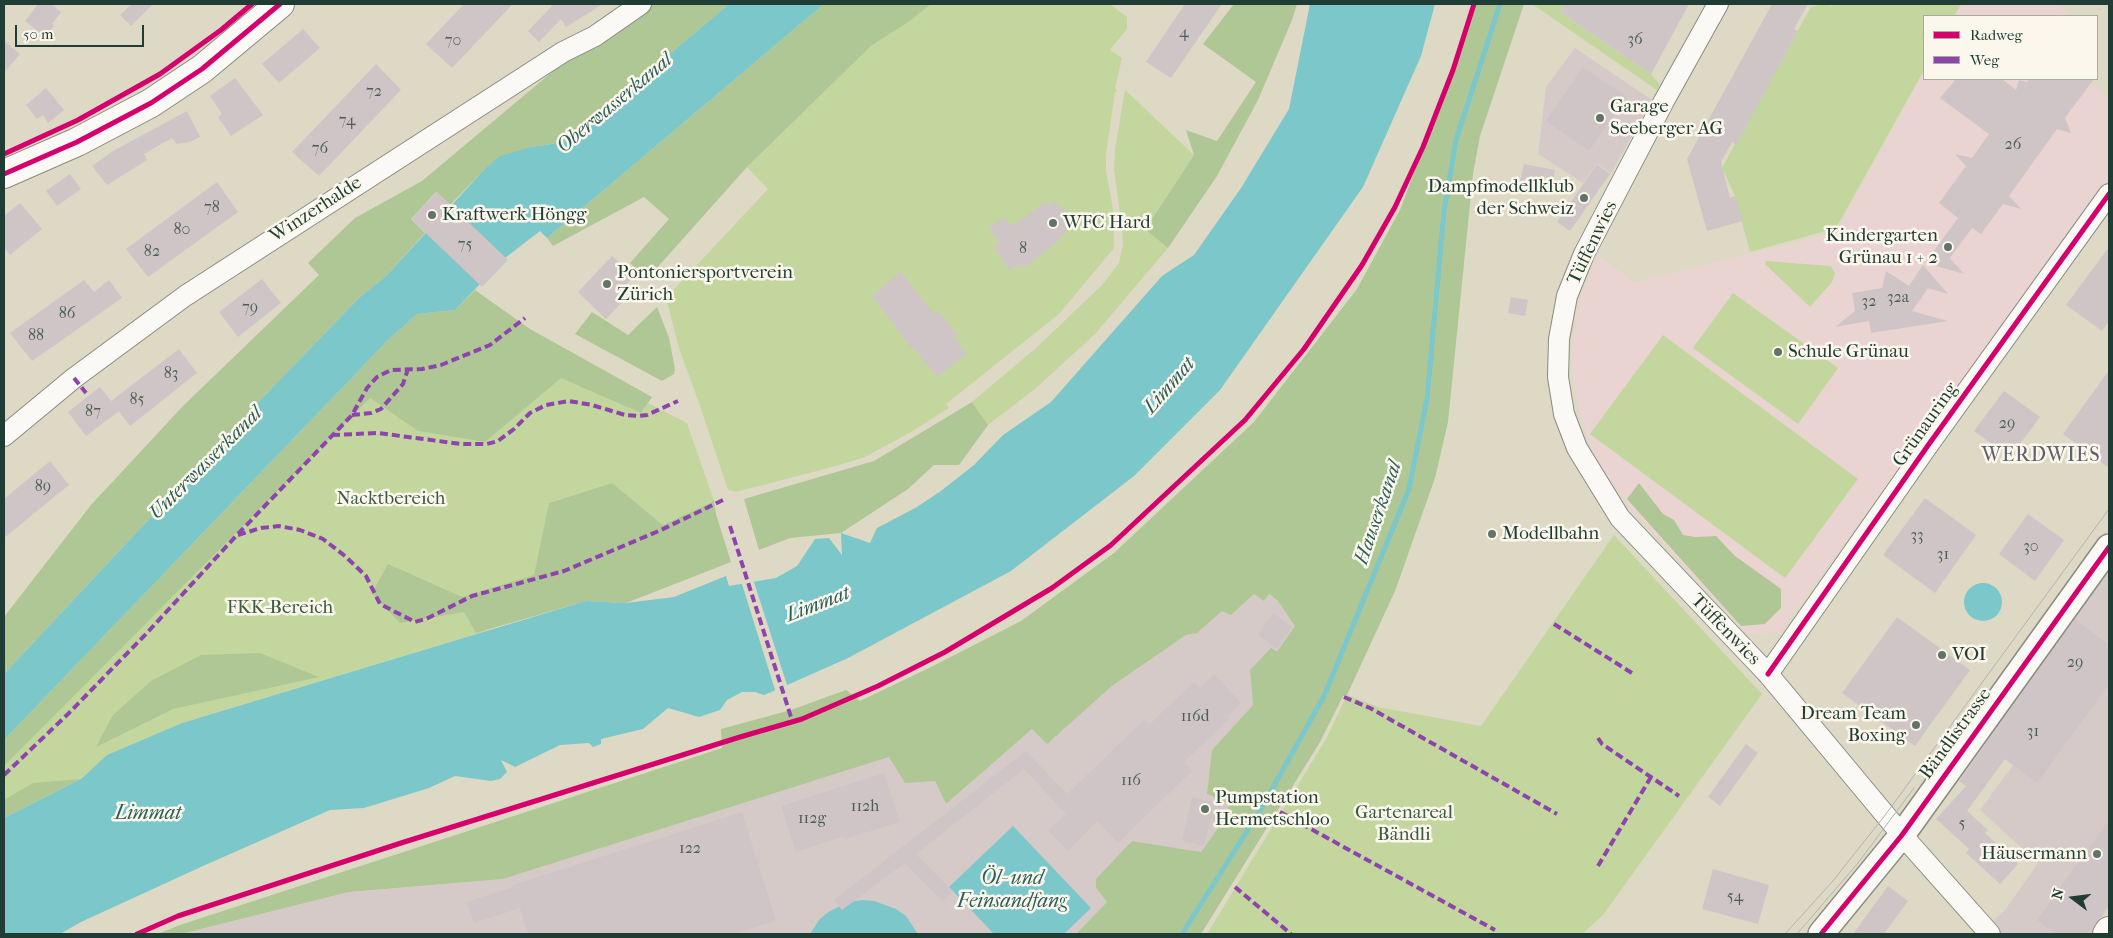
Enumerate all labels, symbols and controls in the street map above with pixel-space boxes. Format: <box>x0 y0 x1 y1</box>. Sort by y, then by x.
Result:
scale bar <box>18 15 146 47</box>
legend <box>1923 15 2098 80</box>
house number: 4 <box>1179 23 1189 43</box>
text: 50 m <box>23 25 53 43</box>
text: Radweg <box>1970 26 2022 44</box>
house number: 36 <box>1627 30 1643 50</box>
house number: 70 <box>445 31 461 51</box>
water label: Oberwasserkanal <box>553 49 677 159</box>
text: Weg <box>1970 51 1999 69</box>
house number: 72 <box>366 82 382 102</box>
place label: Garage Seeberger AG <box>1610 96 1723 140</box>
house number: 74 <box>339 111 355 131</box>
marker: Garage Seeberger AG <box>1594 112 1606 124</box>
house number: 26 <box>2005 135 2021 155</box>
house number: 76 <box>312 139 328 159</box>
street label: Winzerhalde <box>266 172 366 248</box>
place label: Dampfmodellklub der Schweiz <box>1427 176 1574 220</box>
marker: Dampfmodellklub der Schweiz <box>1578 192 1590 204</box>
street label: Tüffenwies <box>1563 197 1623 289</box>
house number: 78 <box>204 198 220 218</box>
place label: Kraftwerk Höngg <box>442 204 586 226</box>
marker: Kraftwerk Höngg <box>426 209 438 221</box>
place label: WFC Hard <box>1063 212 1151 234</box>
marker: WFC Hard <box>1047 217 1059 229</box>
house number: 80 <box>174 220 190 240</box>
place label: Kindergarten Grünau 1 + 2 <box>1826 225 1938 269</box>
house number: 75 <box>458 235 472 255</box>
house number: 8 <box>1019 239 1027 259</box>
marker: Kindergarten Grünau 1 + 2 <box>1942 241 1954 253</box>
house number: 82 <box>144 242 160 262</box>
place label: Pontoniersportverein Zürich <box>617 262 793 306</box>
marker: Pontoniersportverein Zürich <box>601 278 613 290</box>
house number: 32a <box>1887 288 1909 308</box>
house number: 32 <box>1862 292 1876 312</box>
house number: 79 <box>242 298 258 318</box>
house number: 86 <box>59 304 75 324</box>
house number: 88 <box>28 326 44 346</box>
place label: Schule Grünau <box>1788 341 1909 363</box>
marker: Schule Grünau <box>1772 346 1784 358</box>
water label: Limmat <box>1139 353 1201 419</box>
house number: 83 <box>164 364 178 384</box>
street label: Grünauring <box>1889 378 1963 472</box>
house number: 85 <box>130 390 144 410</box>
house number: 87 <box>85 402 101 422</box>
water label: Unterwasserkanal <box>144 402 268 526</box>
house number: 29 <box>1999 414 2015 434</box>
district label: WERDWIES <box>1980 444 2102 468</box>
water label: Hauserkanal <box>1350 458 1408 568</box>
house number: 89 <box>35 477 51 497</box>
park label: Nacktbereich <box>337 488 445 510</box>
place label: Modellbahn <box>1502 523 1599 545</box>
house number: 33 <box>1910 526 1924 546</box>
marker: Modellbahn <box>1486 528 1498 540</box>
house number: 30 <box>2023 537 2039 557</box>
house number: 31 <box>1937 545 1949 565</box>
water label: Limmat <box>783 582 853 628</box>
street label: Tüffenwies <box>1685 590 1765 670</box>
park label: FKK-Bereich <box>227 597 333 619</box>
place label: VOI <box>1952 644 1986 666</box>
marker: VOI <box>1936 649 1948 661</box>
house number: 29 <box>2067 653 2083 673</box>
street label: Bändlistrasse <box>1915 684 1997 784</box>
place label: Dream Team Boxing <box>1800 703 1906 747</box>
house number: 116d <box>1181 707 1209 727</box>
marker: Dream Team Boxing <box>1910 719 1922 731</box>
house number: 31 <box>2027 722 2039 742</box>
house number: 116 <box>1121 771 1141 791</box>
place label: Pumpstation Hermetschloo <box>1215 787 1330 831</box>
house number: 112h <box>851 797 879 817</box>
water label: Limmat <box>115 802 181 826</box>
park label: Gartenareal Bändli <box>1355 802 1453 846</box>
marker: Pumpstation Hermetschloo <box>1199 803 1211 815</box>
house number: 112g <box>798 809 826 829</box>
house number: 5 <box>1959 814 1965 834</box>
house number: 122 <box>679 839 701 859</box>
place label: Häusermann <box>1981 843 2087 865</box>
marker: Häusermann <box>2091 848 2103 860</box>
water label: Öl- und Feinsandfang <box>957 867 1067 914</box>
north arrow <box>2048 873 2098 923</box>
house number: 54 <box>1727 887 1743 907</box>
text: N <box>2048 887 2068 901</box>

